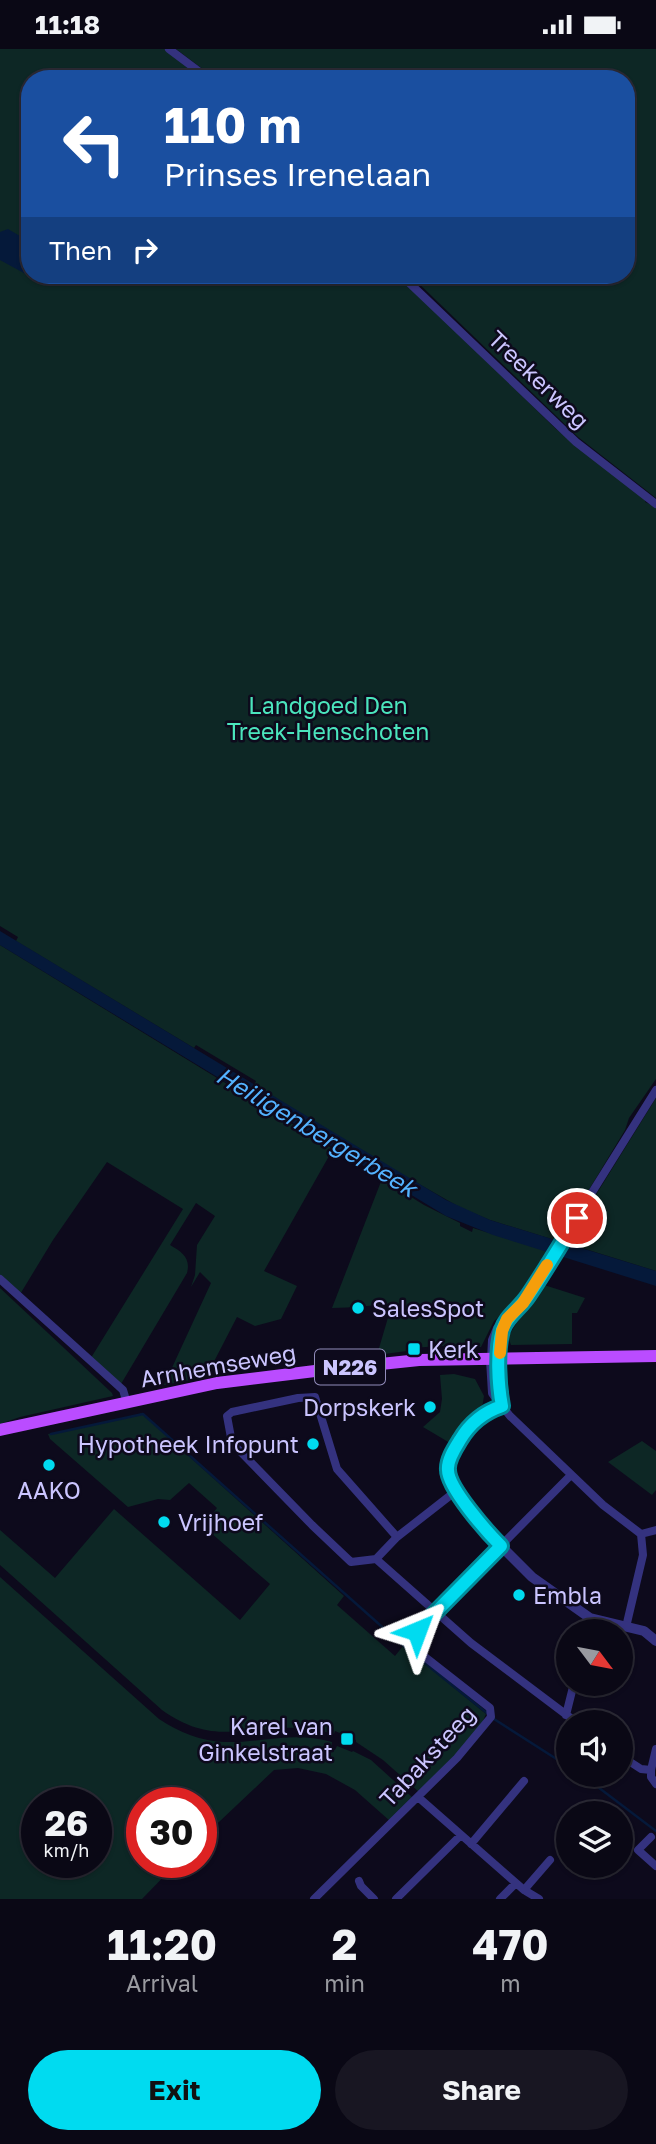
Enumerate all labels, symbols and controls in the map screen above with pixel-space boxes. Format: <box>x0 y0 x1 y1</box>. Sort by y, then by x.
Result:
text: 11:18 <box>35 9 100 40</box>
text: 110 m <box>164 95 301 154</box>
icon: left <box>49 98 140 189</box>
text: Prinses Irenelaan <box>164 155 431 193</box>
icon: right <box>126 231 164 269</box>
text: Then <box>49 235 112 266</box>
street label: Treekerweg <box>483 324 595 434</box>
park label: Landgoed Den Treek-Henschoten <box>227 691 429 745</box>
water label: Heiligenbergerbeek <box>211 1060 424 1204</box>
pin <box>547 1188 607 1248</box>
icon: arrive <box>558 1199 596 1237</box>
place label: SalesSpot <box>372 1294 484 1322</box>
marker: SalesSpot <box>350 1300 366 1316</box>
place label: Kerk <box>428 1335 479 1363</box>
street label: Arnhemseweg <box>138 1338 298 1392</box>
marker: Kerk <box>406 1341 422 1357</box>
road number: N226 <box>315 1349 385 1385</box>
place label: Dorpskerk <box>303 1393 416 1421</box>
marker: Dorpskerk <box>422 1399 438 1415</box>
place label: Hypotheek Infopunt <box>77 1430 299 1458</box>
marker: Hypotheek Infopunt <box>305 1436 321 1452</box>
marker: AAKO <box>41 1457 57 1473</box>
place label: AAKO <box>17 1476 81 1504</box>
place label: Vrijhoef <box>178 1508 263 1536</box>
marker: Vrijhoef <box>156 1514 172 1530</box>
place label: Embla <box>533 1581 602 1609</box>
marker: Embla <box>511 1587 527 1603</box>
position arrow <box>380 1594 454 1668</box>
north arrow <box>556 1619 634 1696</box>
map controls <box>556 1619 633 1878</box>
street label: Tabaksteeg <box>373 1700 481 1812</box>
button: sound <box>556 1710 633 1787</box>
place label: Karel van Ginkelstraat <box>198 1712 333 1766</box>
marker: Karel van Ginkelstraat <box>339 1731 355 1747</box>
speed limit sign: 30 <box>126 1787 217 1878</box>
button: layers <box>556 1801 633 1878</box>
text: 26 <box>45 1802 88 1844</box>
text: km/h <box>44 1839 89 1861</box>
text: 11:20 <box>107 1919 217 1969</box>
text: 2 <box>332 1919 357 1969</box>
text: 470 <box>472 1919 549 1969</box>
text: Arrival <box>126 1969 198 1997</box>
text: min <box>324 1969 365 1997</box>
text: m <box>500 1969 521 1997</box>
button: Exit <box>28 2050 321 2130</box>
button: Share <box>335 2050 628 2130</box>

